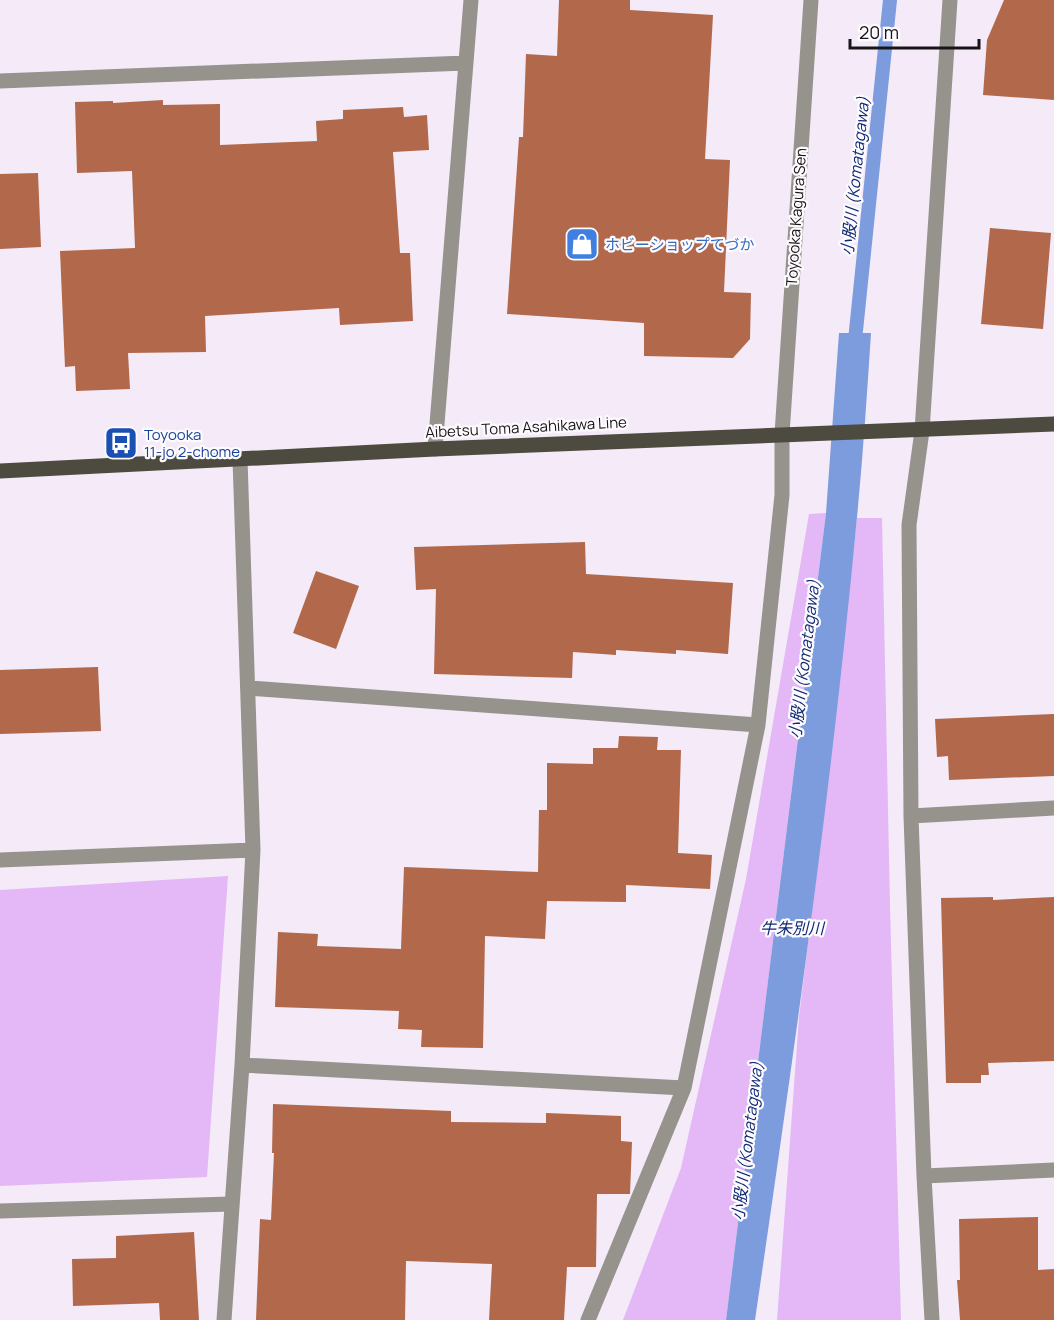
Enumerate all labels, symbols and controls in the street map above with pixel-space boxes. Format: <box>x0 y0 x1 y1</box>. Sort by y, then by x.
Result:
scale bar <box>850 12 979 50</box>
text: 20 m <box>859 20 899 44</box>
water label: 小股川 (Komatagawa) <box>836 95 874 257</box>
street label: Toyooka Kagura Sen <box>781 147 811 287</box>
shop icon: ホビーショップてづか <box>564 226 600 262</box>
place label: ホビーショップてづか <box>605 234 754 255</box>
street label: Aibetsu Toma Asahikawa Line <box>425 411 628 443</box>
place label: Toyooka 11-jo 2-chome <box>144 424 240 462</box>
bus stop icon: Toyooka 11-jo 2-chome <box>103 425 139 461</box>
water label: 小股川 (Komatagawa) <box>783 578 825 740</box>
water label: 牛朱別川 <box>760 917 826 939</box>
water label: 小股川 (Komatagawa) <box>726 1060 768 1222</box>

